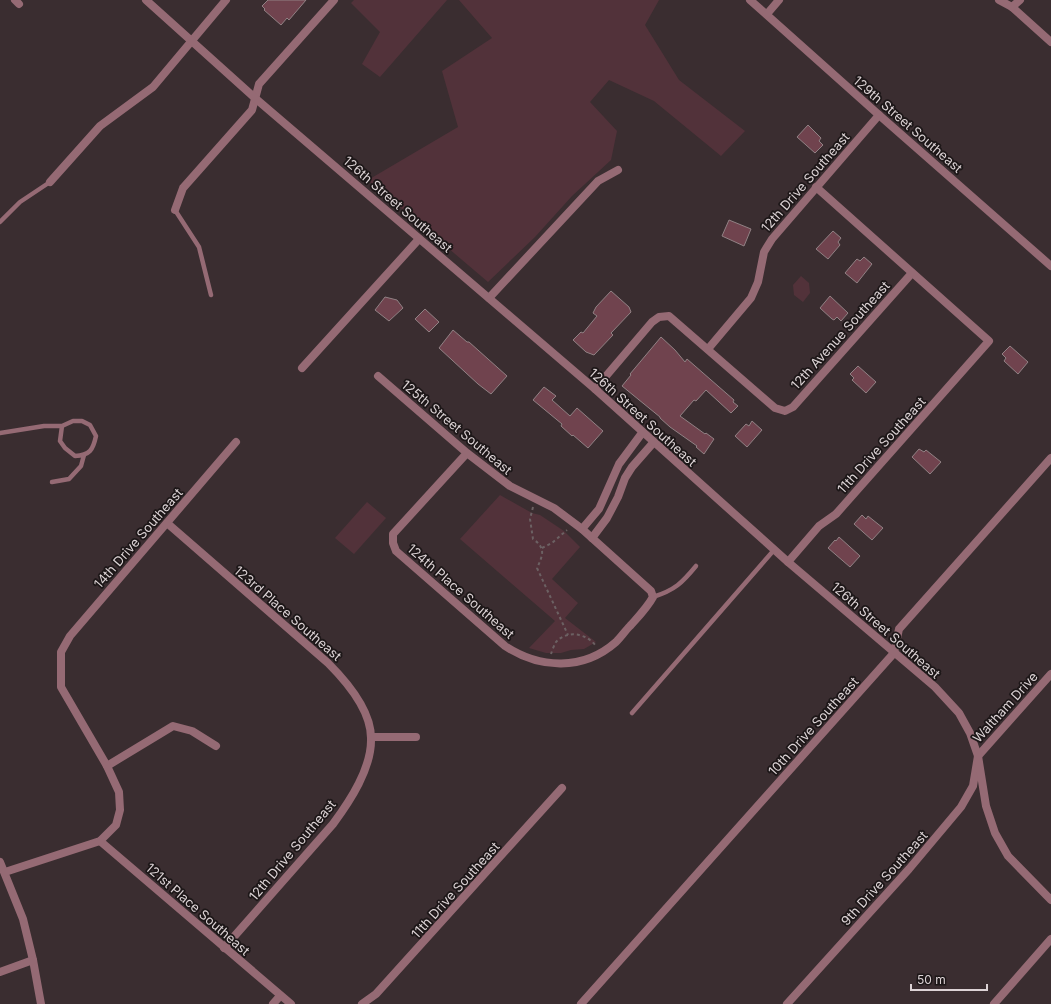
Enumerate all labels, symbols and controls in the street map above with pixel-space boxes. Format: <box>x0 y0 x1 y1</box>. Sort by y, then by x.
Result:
street label: 129th Street Southeast <box>850 72 966 176</box>
street label: 12th Drive Southeast <box>757 129 853 235</box>
street label: 126th Street Southeast <box>340 152 456 256</box>
street label: 12th Avenue Southeast <box>787 278 893 392</box>
street label: 126th Street Southeast <box>586 365 700 469</box>
street label: 125th Street Southeast <box>399 376 515 478</box>
street label: 11th Drive Southeast <box>834 394 928 496</box>
street label: 14th Drive Southeast <box>90 485 186 591</box>
street label: 124th Place Southeast <box>404 540 518 642</box>
street label: 123rd Place Southeast <box>231 562 345 664</box>
street label: 126th Street Southeast <box>828 578 944 682</box>
street label: Waltham Drive <box>969 668 1041 746</box>
street label: 10th Drive Southeast <box>765 673 861 779</box>
street label: 12th Drive Southeast <box>245 796 339 904</box>
street label: 9th Drive Southeast <box>837 827 931 929</box>
street label: 11th Drive Southeast <box>408 839 502 941</box>
street label: 121st Place Southeast <box>143 859 253 959</box>
scale bar <box>911 966 987 992</box>
text: 50 m <box>917 972 946 987</box>

